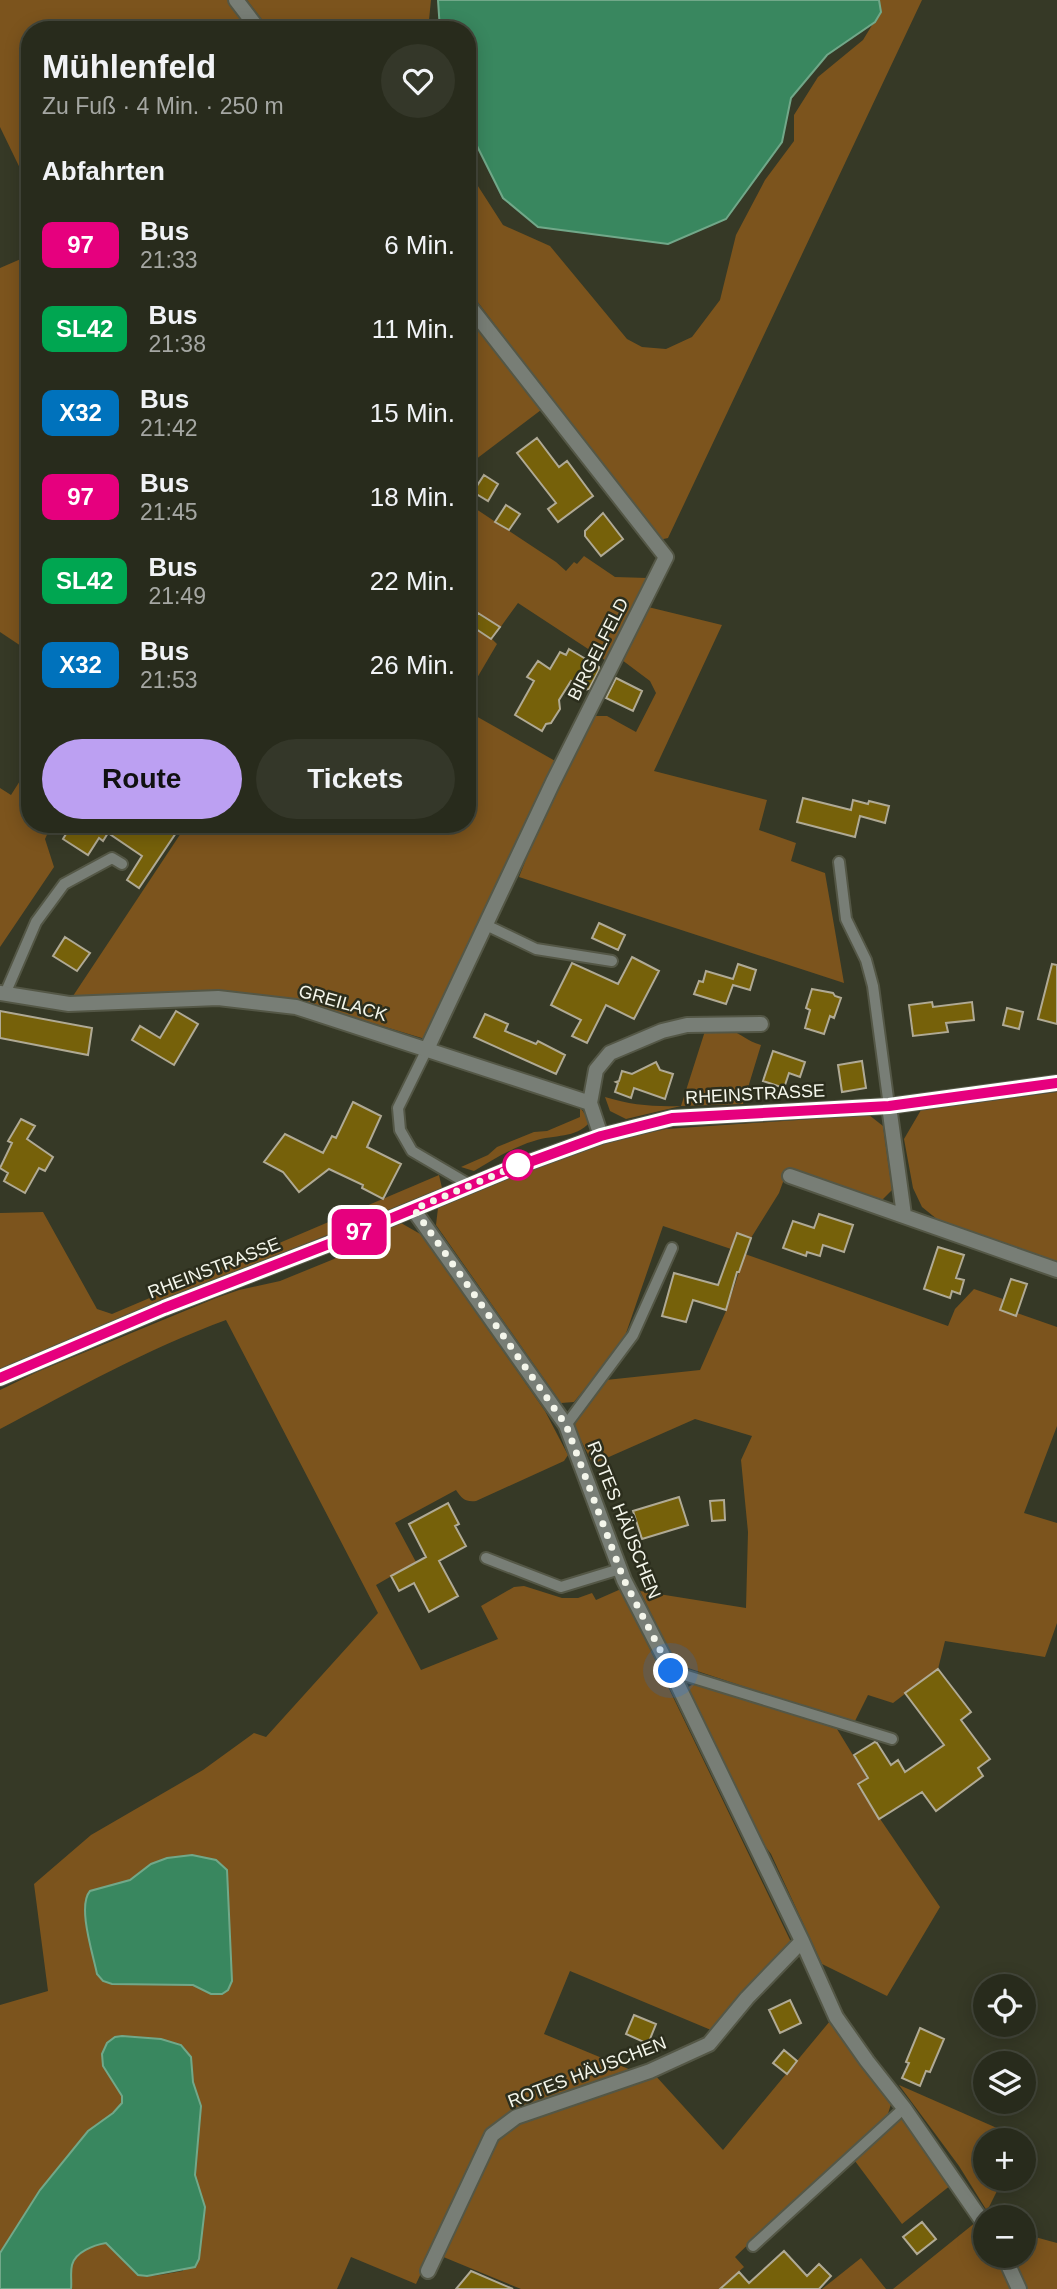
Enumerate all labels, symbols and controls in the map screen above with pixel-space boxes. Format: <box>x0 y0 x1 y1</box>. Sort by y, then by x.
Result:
button: heart <box>381 44 455 118</box>
text: Mühlenfeld <box>42 48 216 85</box>
text: Zu Fuß · 4 Min. · 250 m <box>42 93 284 119</box>
text: Abfahrten <box>42 156 165 186</box>
text: Bus <box>140 216 189 246</box>
text: 6 Min. <box>384 230 455 260</box>
text: 97 <box>67 231 94 258</box>
text: 21:33 <box>140 247 198 273</box>
text: Bus <box>148 300 198 330</box>
text: 11 Min. <box>372 314 455 344</box>
text: SL42 <box>56 315 113 342</box>
text: 21:38 <box>148 331 206 357</box>
text: Bus <box>140 384 189 414</box>
text: 15 Min. <box>370 398 455 428</box>
text: X32 <box>59 399 102 426</box>
text: 21:42 <box>140 415 198 441</box>
text: Bus <box>140 468 189 498</box>
text: 18 Min. <box>370 482 455 512</box>
text: 97 <box>67 483 94 510</box>
text: 21:45 <box>140 499 198 525</box>
text: Bus <box>148 552 198 582</box>
text: 22 Min. <box>370 566 455 596</box>
text: SL42 <box>56 567 113 594</box>
text: 21:49 <box>148 583 206 609</box>
street label: BIRGELFELD <box>564 595 632 703</box>
text: Bus <box>140 636 189 666</box>
text: 26 Min. <box>370 650 455 680</box>
text: X32 <box>59 651 102 678</box>
text: 21:53 <box>140 667 198 693</box>
button: Route <box>42 739 242 819</box>
button: Tickets <box>256 739 455 819</box>
street label: GREILACK <box>296 981 390 1025</box>
street label: RHEINSTRASSE <box>685 1080 825 1108</box>
unlabelled marker <box>503 1150 533 1180</box>
line badge: 97 <box>328 1209 390 1255</box>
text: 97 <box>346 1218 372 1245</box>
street label: RHEINSTRASSE <box>145 1234 283 1302</box>
street label: ROTES HÄUSCHEN <box>583 1438 665 1602</box>
your location <box>653 1653 688 1688</box>
map controls <box>973 1974 1036 2268</box>
button: locate <box>973 1974 1036 2037</box>
street label: ROTES HÄUSCHEN <box>505 2033 669 2111</box>
button: layers <box>973 2051 1036 2114</box>
button: + <box>973 2128 1036 2191</box>
button: − <box>973 2205 1036 2268</box>

